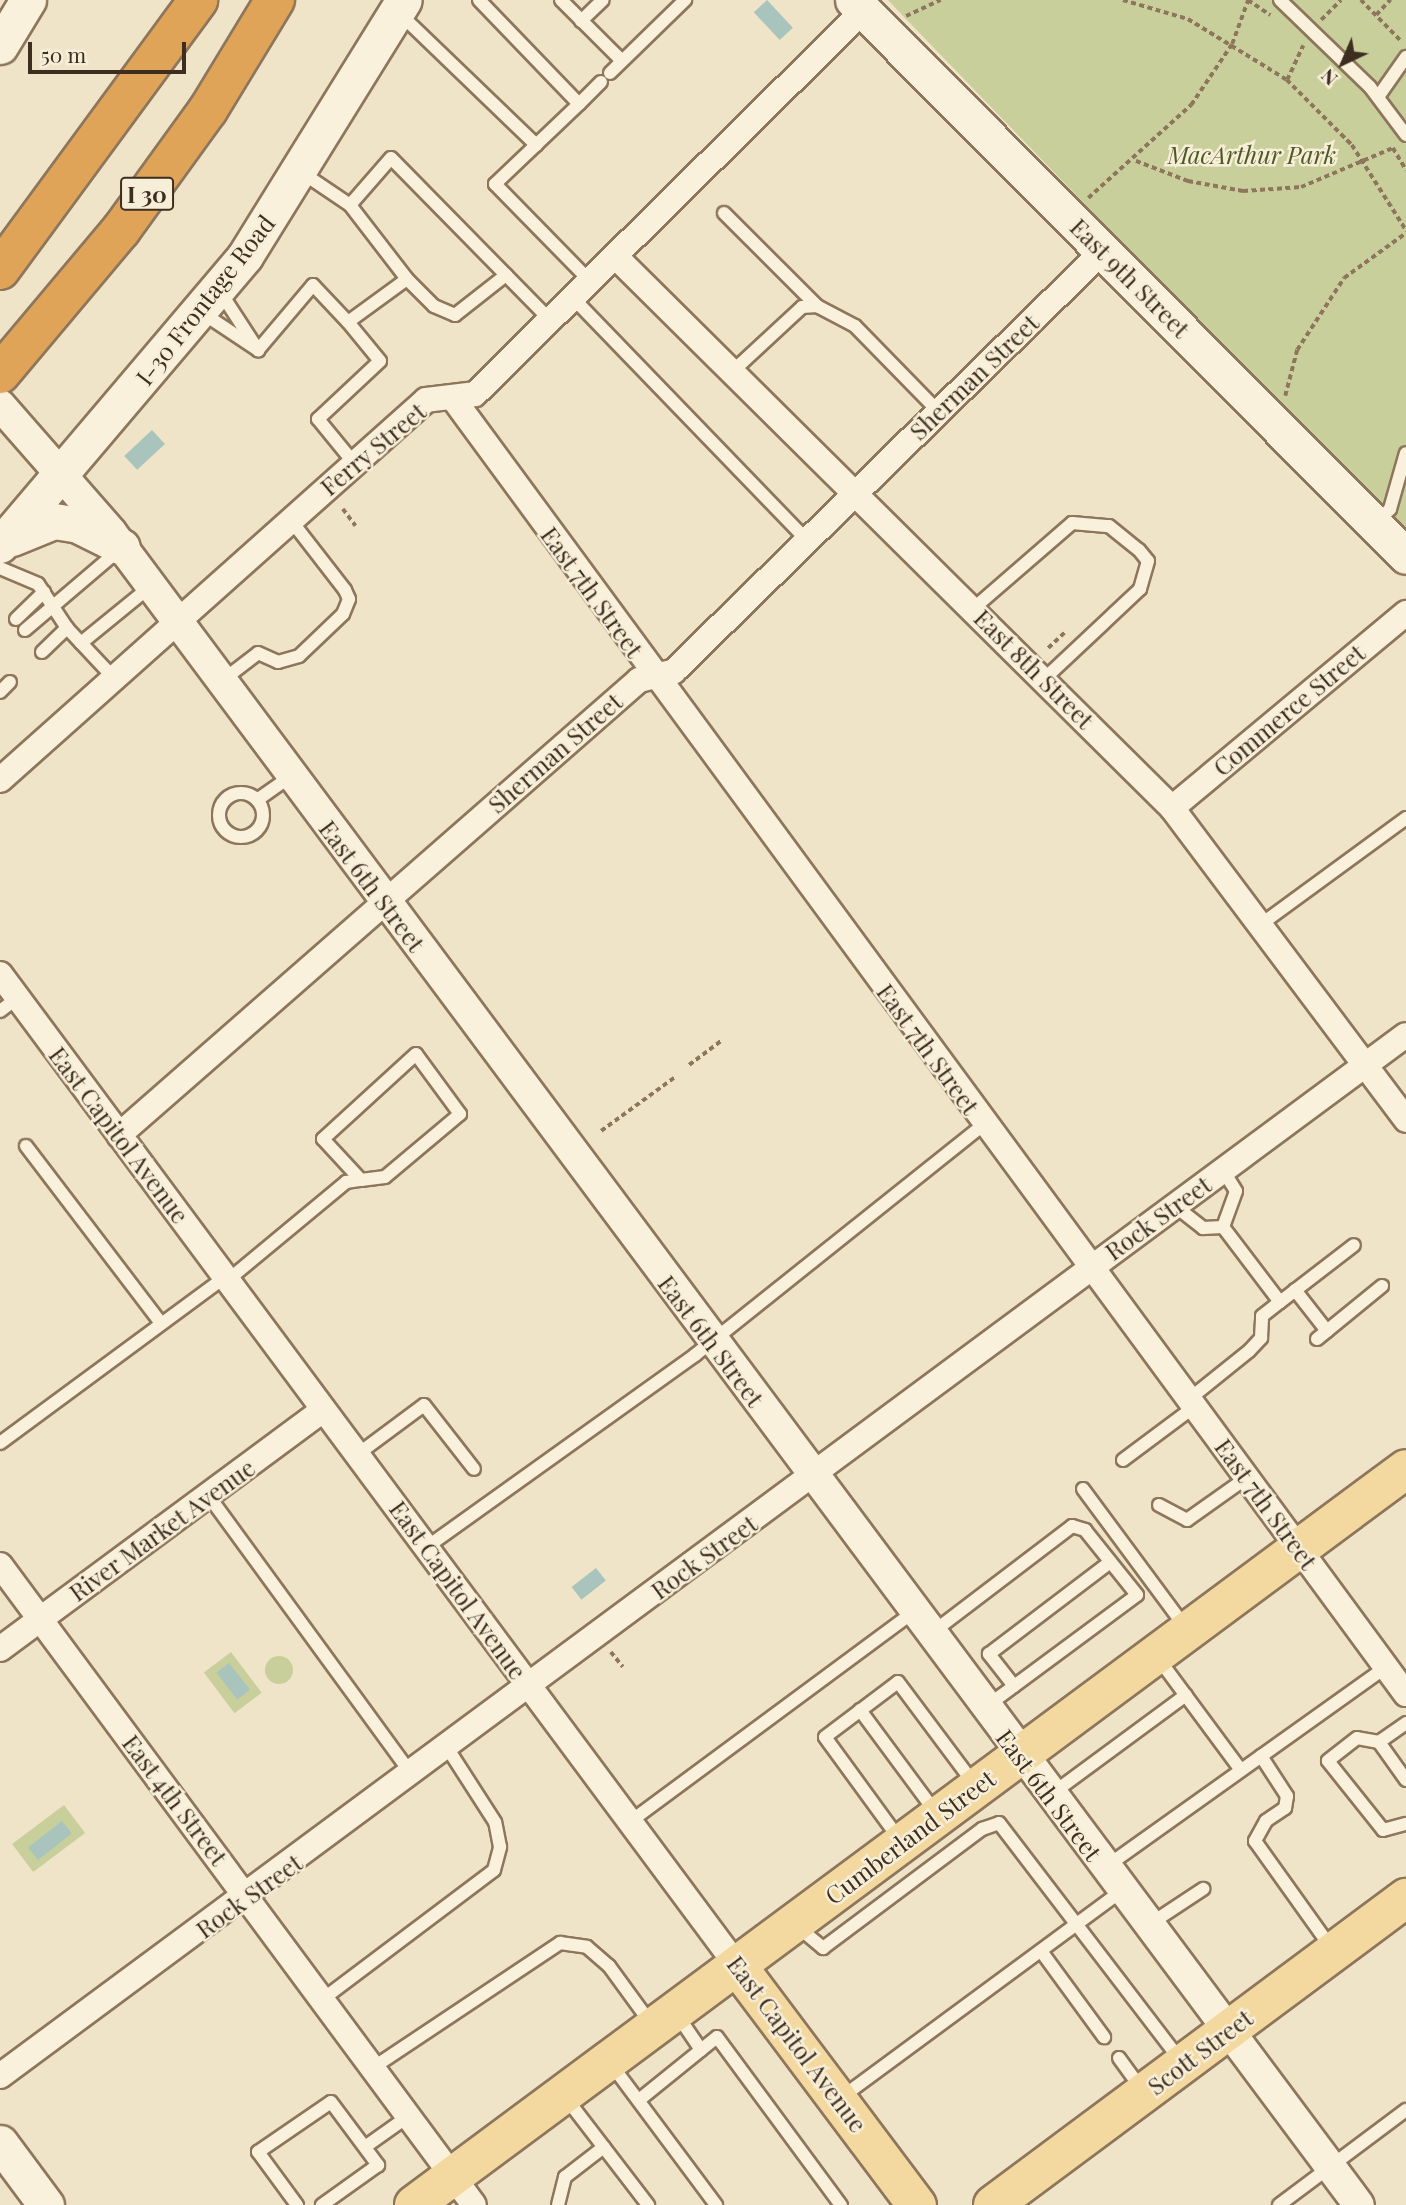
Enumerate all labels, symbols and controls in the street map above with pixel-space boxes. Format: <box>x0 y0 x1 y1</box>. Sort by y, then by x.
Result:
scale bar <box>32 28 189 72</box>
north arrow <box>1308 28 1378 98</box>
text: 50 m <box>41 40 86 68</box>
text: N <box>1314 64 1342 92</box>
park label: MacArthur Park <box>1168 141 1336 169</box>
road number: I 30 <box>119 174 175 214</box>
street label: I-30 Frontage Road <box>130 209 280 391</box>
street label: East 9th Street <box>1064 212 1196 344</box>
street label: Sherman Street <box>904 308 1044 446</box>
street label: Ferry Street <box>314 396 432 502</box>
street label: East 7th Street <box>535 521 649 663</box>
street label: East 8th Street <box>968 603 1100 735</box>
street label: Commerce Street <box>1207 638 1371 782</box>
street label: Sherman Street <box>482 687 628 819</box>
street label: East 6th Street <box>313 815 431 957</box>
street label: East 7th Street <box>871 978 985 1120</box>
street label: East Capitol Avenue <box>43 1041 195 1229</box>
street label: Rock Street <box>1099 1170 1217 1266</box>
street label: East 6th Street <box>652 1270 770 1412</box>
street label: East 7th Street <box>1209 1433 1323 1575</box>
street label: River Market Avenue <box>63 1452 261 1608</box>
street label: East Capitol Avenue <box>383 1495 533 1685</box>
street label: Rock Street <box>645 1509 763 1605</box>
street label: East 6th Street <box>990 1724 1108 1866</box>
street label: East 4th Street <box>116 1729 234 1871</box>
street label: Cumberland Street <box>819 1764 1001 1910</box>
street label: Rock Street <box>190 1848 308 1944</box>
street label: East Capitol Avenue <box>721 1950 873 2138</box>
street label: Scott Street <box>1142 2003 1258 2101</box>

